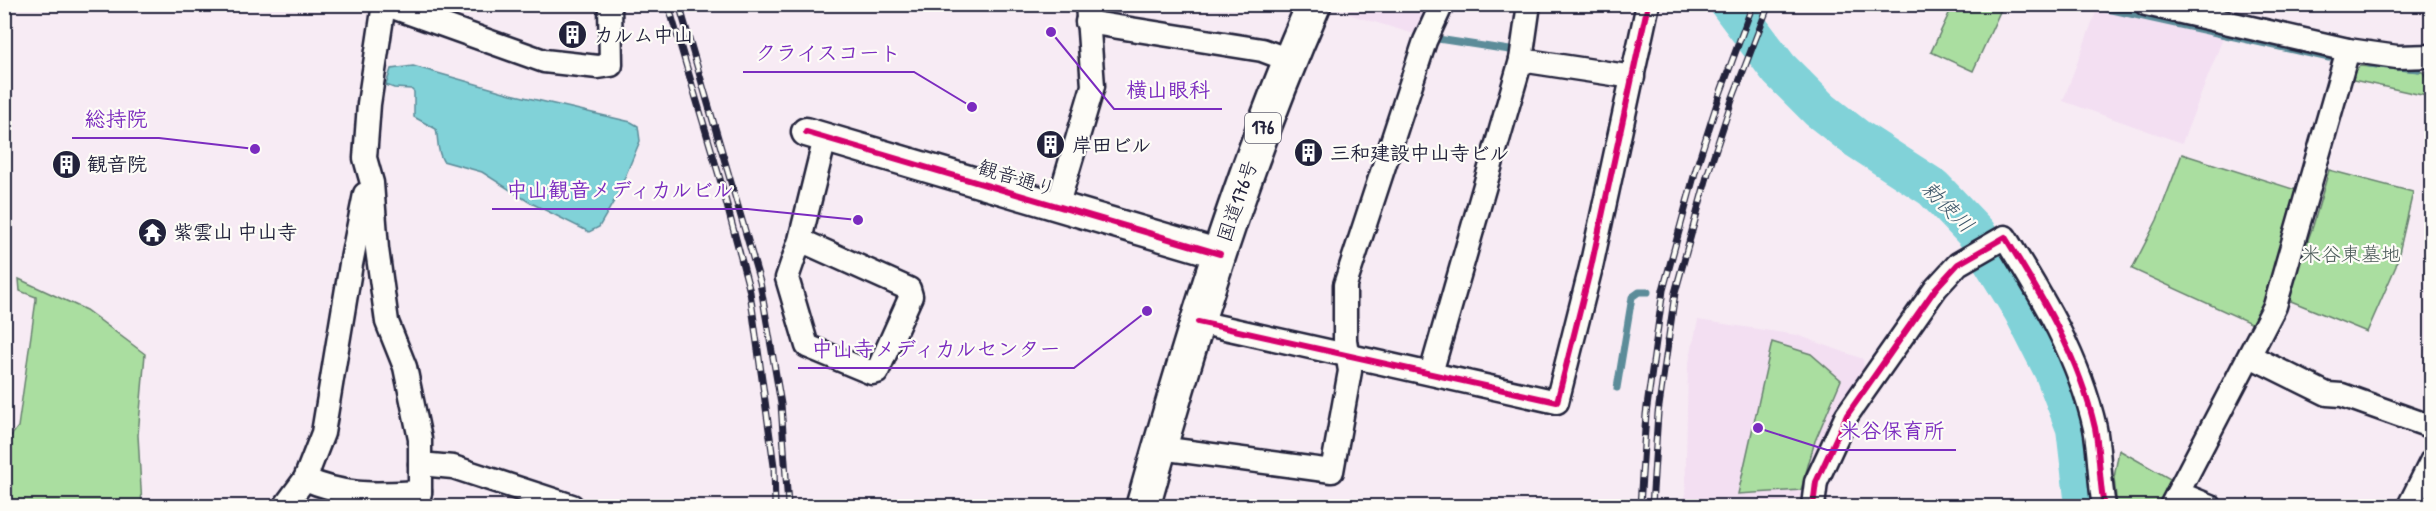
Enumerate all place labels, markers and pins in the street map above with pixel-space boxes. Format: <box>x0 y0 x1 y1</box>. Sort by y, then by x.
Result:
building icon: カルム中山 <box>557 19 589 51</box>
place label: カルム中山 <box>594 21 694 48</box>
callout: クライスコート <box>743 33 914 72</box>
callout: 横山眼科 <box>1114 70 1222 109</box>
callout: 総持院 <box>72 99 159 138</box>
building icon: 岸田ビル <box>1035 129 1067 161</box>
place label: 岸田ビル <box>1072 131 1152 158</box>
building icon: 三和建設中山寺ビル <box>1293 137 1325 169</box>
place label: 三和建設中山寺ビル <box>1330 139 1510 166</box>
building icon: 観音院 <box>50 148 82 180</box>
place label: 観音院 <box>87 150 147 177</box>
callout: 中山観音メディカルビル <box>492 170 747 209</box>
temple icon: 紫雲山 中山寺 <box>136 216 168 248</box>
place label: 紫雲山 中山寺 <box>173 218 298 245</box>
callout: 中山寺メディカルセンター <box>798 329 1074 368</box>
callout: 米谷保育所 <box>1827 411 1956 450</box>

